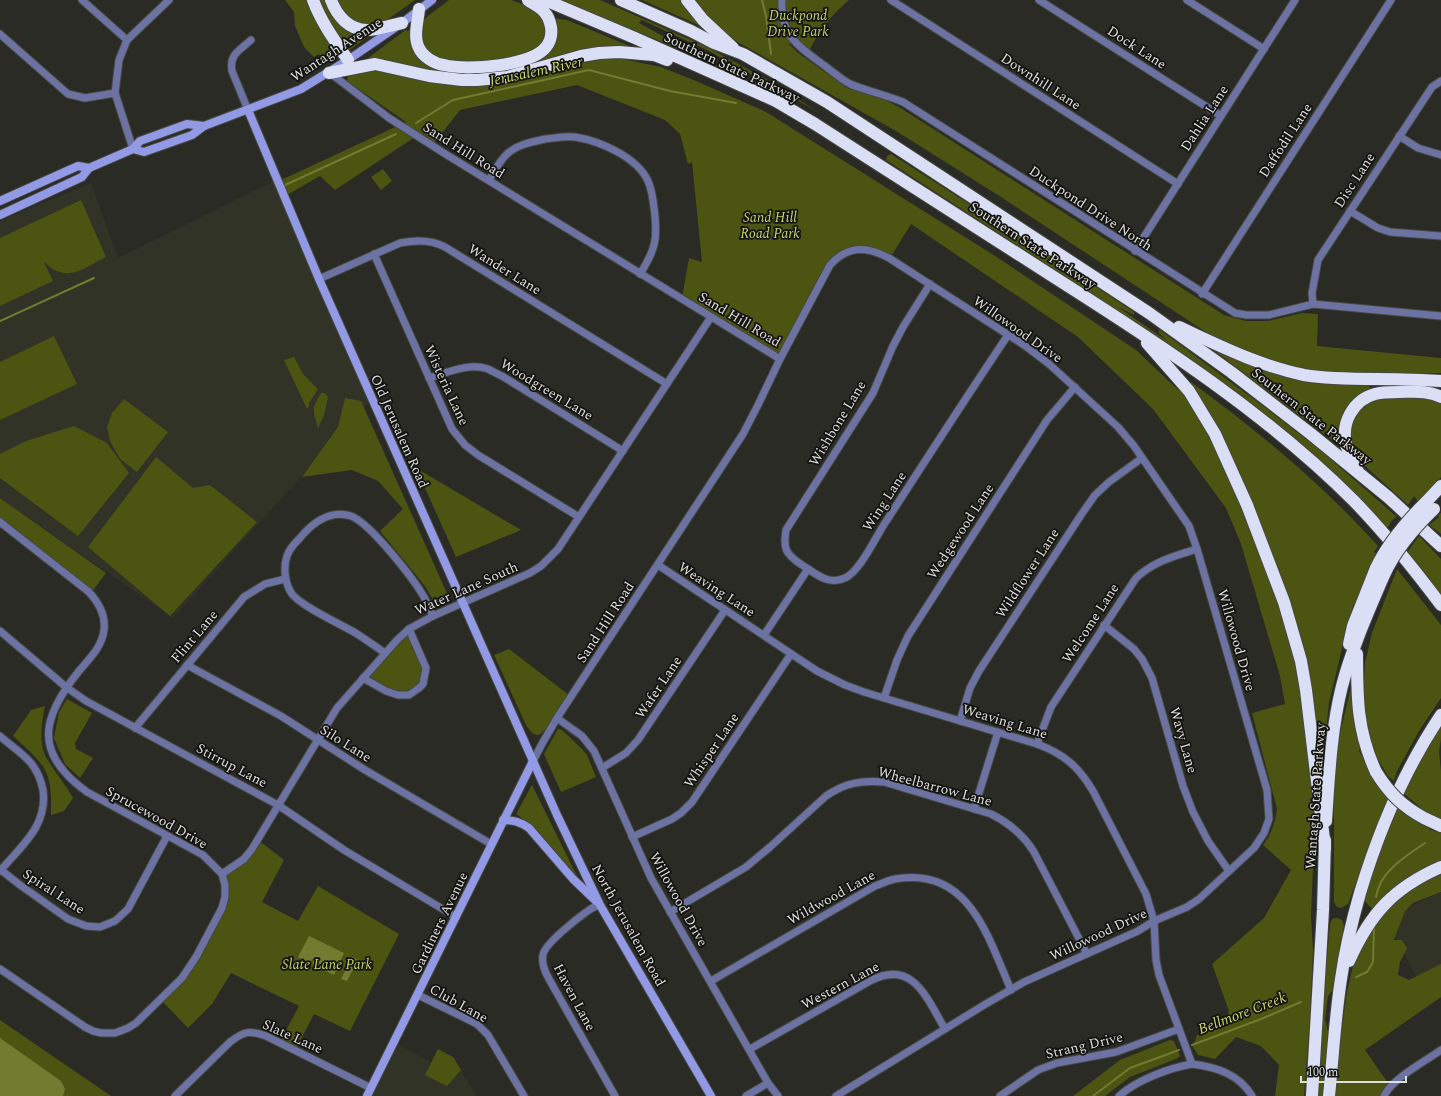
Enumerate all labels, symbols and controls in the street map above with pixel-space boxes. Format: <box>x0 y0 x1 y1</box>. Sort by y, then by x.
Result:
park label: Duckpond Drive Park <box>767 5 829 42</box>
street label: Wantagh Avenue <box>286 12 386 87</box>
street label: Dock Lane <box>1103 20 1171 75</box>
street label: Southern State Parkway <box>660 27 804 109</box>
street label: Downhill Lane <box>996 48 1085 115</box>
water label: Jerusalem River <box>486 50 586 93</box>
street label: Dahlia Lane <box>1175 81 1234 156</box>
street label: Daffodil Lane <box>1253 99 1318 182</box>
street label: Sand Hill Road <box>419 117 509 184</box>
street label: Disc Lane <box>1329 148 1380 212</box>
street label: Duckpond Drive North <box>1025 161 1157 256</box>
street label: Southern State Parkway <box>965 196 1101 295</box>
park label: Sand Hill Road Park <box>740 207 800 244</box>
street label: Wander Lane <box>464 239 546 300</box>
street label: Sand Hill Road <box>694 286 785 352</box>
street label: Willowood Drive <box>969 291 1067 368</box>
street label: Wisteria Lane <box>419 342 474 429</box>
street label: Woodgreen Lane <box>496 353 598 426</box>
street label: Southern State Parkway <box>1247 363 1377 471</box>
street label: Old Jerusalem Road <box>365 371 434 492</box>
street label: Wishbone Lane <box>804 376 871 470</box>
street label: Wing Lane <box>857 467 912 535</box>
street label: Wedgewood Lane <box>922 479 999 583</box>
street label: Wildflower Lane <box>990 524 1064 622</box>
street label: Water Lane South <box>411 556 521 621</box>
street label: Weaving Lane <box>674 557 760 622</box>
street label: Sand Hill Road <box>571 577 640 667</box>
street label: Welcome Lane <box>1057 579 1124 667</box>
street label: Willowood Drive <box>1212 587 1261 694</box>
street label: Flint Lane <box>166 605 223 668</box>
street label: Wafer Lane <box>630 652 687 723</box>
street label: Weaving Lane <box>960 699 1050 744</box>
street label: Wavy Lane <box>1164 705 1203 776</box>
street label: Whisper Lane <box>678 708 744 792</box>
street label: Silo Lane <box>316 719 376 768</box>
street label: Wantagh State Parkway <box>1300 721 1331 870</box>
street label: Stirrup Lane <box>192 738 271 793</box>
street label: Wheelbarrow Lane <box>875 761 995 812</box>
street label: Sprucewood Drive <box>102 781 212 854</box>
street label: Willowood Drive <box>644 848 713 951</box>
street label: North Jerusalem Road <box>586 860 671 990</box>
street label: Spiral Lane <box>18 863 89 920</box>
street label: Wildwood Lane <box>783 864 879 930</box>
street label: Gardiners Avenue <box>406 868 473 978</box>
street label: Willowood Drive <box>1046 903 1151 966</box>
park label: Slate Lane Park <box>282 954 373 975</box>
street label: Western Lane <box>797 956 883 1015</box>
street label: Haven Lane <box>548 960 601 1035</box>
street label: Club Lane <box>426 979 492 1028</box>
water label: Bellmore Creek <box>1195 986 1290 1041</box>
street label: Slate Lane <box>259 1014 327 1059</box>
street label: Strang Drive <box>1043 1026 1125 1065</box>
scale bar <box>1301 1058 1406 1084</box>
text: 100 m <box>1307 1063 1338 1082</box>

